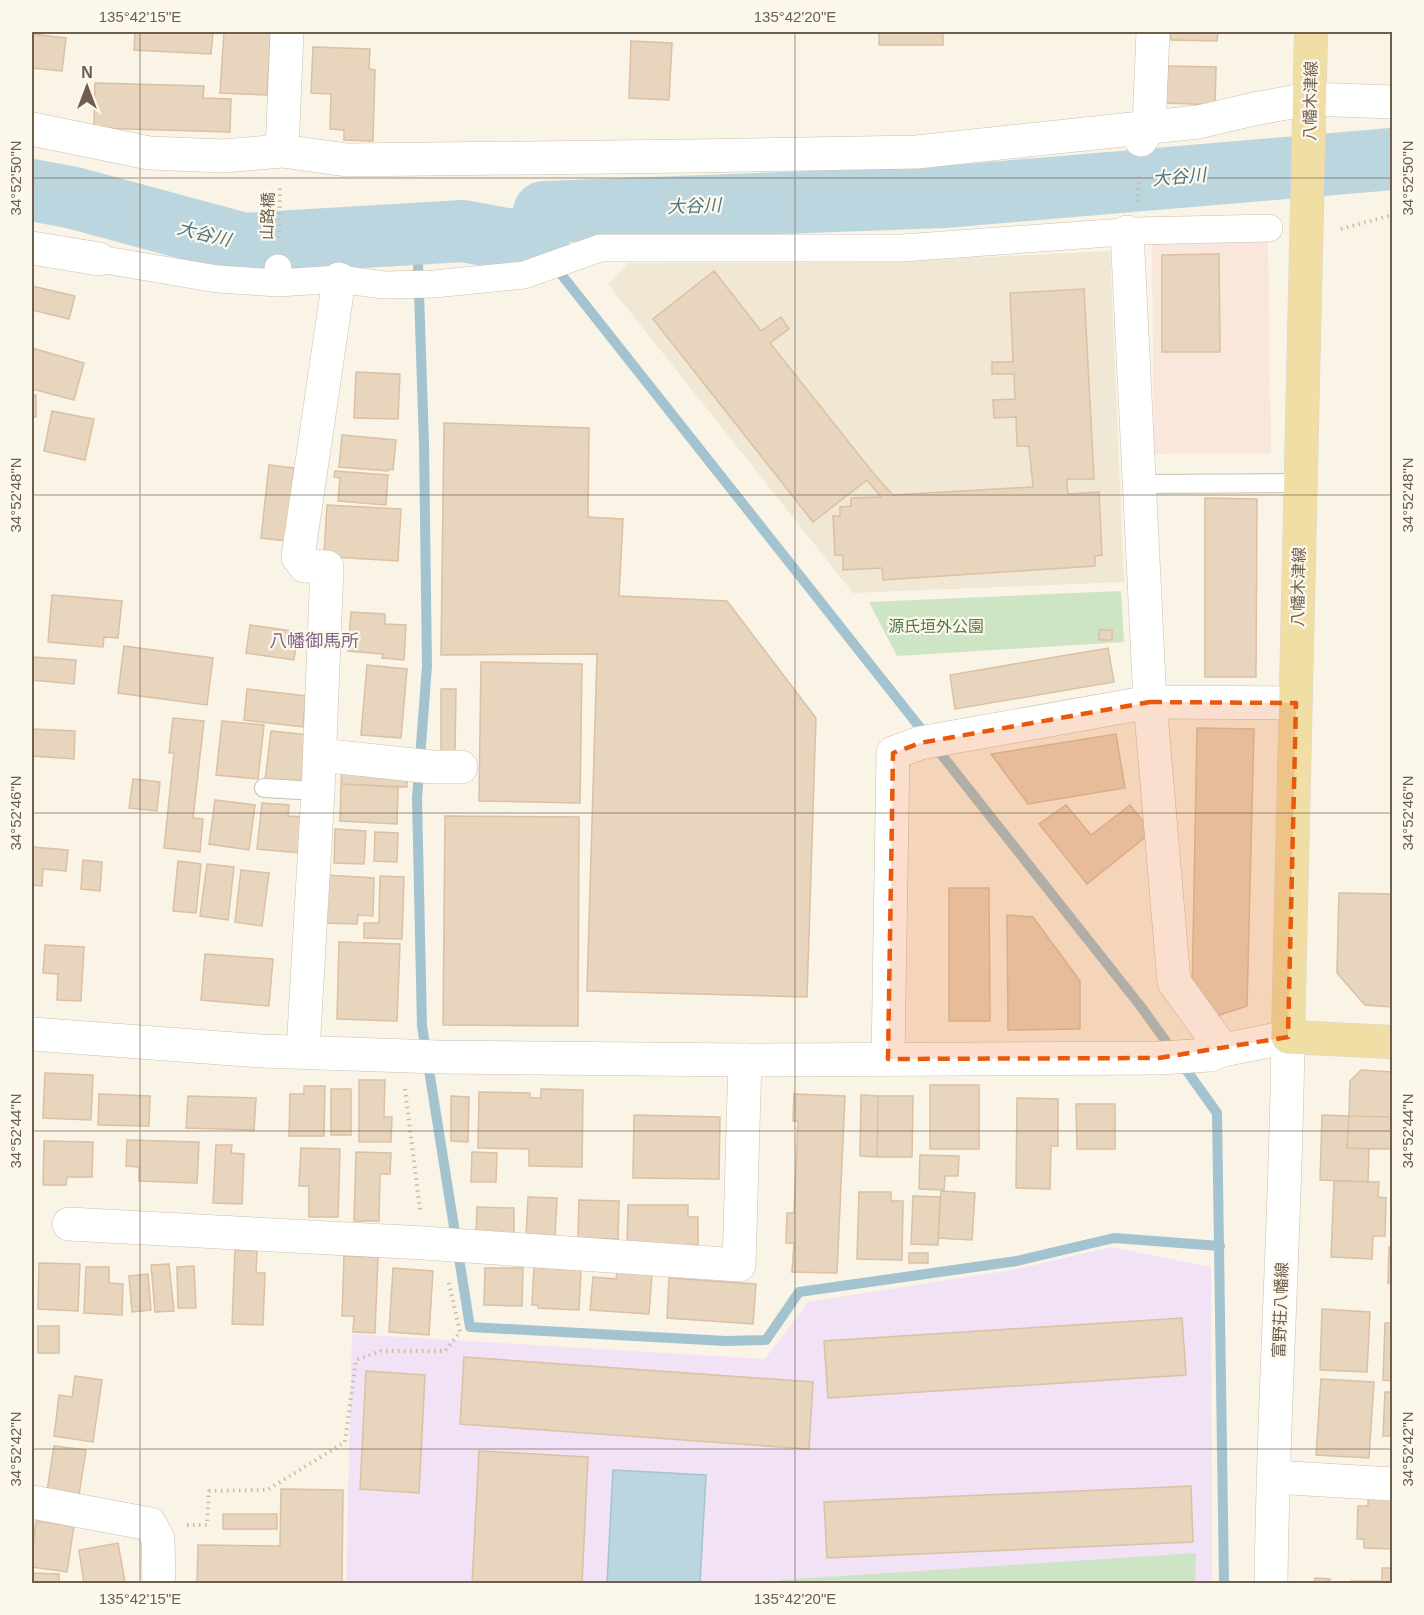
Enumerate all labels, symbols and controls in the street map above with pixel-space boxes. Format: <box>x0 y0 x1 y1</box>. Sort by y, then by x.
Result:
text: 135°42'15"E <box>99 8 181 25</box>
text: 135°42'20"E <box>754 8 836 25</box>
north arrow <box>57 57 117 117</box>
street label: 八幡木津線 <box>1301 61 1320 141</box>
text: N <box>81 64 93 81</box>
text: 34°52'50"N <box>7 140 24 216</box>
text: 34°52'50"N <box>1399 140 1416 216</box>
water label: 大谷川 <box>1151 165 1209 189</box>
street label: 山路橋 <box>258 192 277 240</box>
water label: 大谷川 <box>667 195 723 217</box>
water label: 大谷川 <box>175 218 235 251</box>
text: 34°52'48"N <box>7 457 24 533</box>
text: 34°52'48"N <box>1399 457 1416 533</box>
street label: 八幡木津線 <box>1289 547 1308 627</box>
park label: 源氏垣外公園 <box>888 618 984 635</box>
district label: 八幡御馬所 <box>269 631 359 651</box>
text: 34°52'46"N <box>7 775 24 851</box>
text: 34°52'46"N <box>1399 775 1416 851</box>
text: 34°52'44"N <box>7 1093 24 1169</box>
text: 34°52'44"N <box>1399 1093 1416 1169</box>
street label: 富野荘八幡線 <box>1270 1262 1291 1358</box>
text: 34°52'42"N <box>7 1411 24 1487</box>
text: 34°52'42"N <box>1399 1411 1416 1487</box>
text: 135°42'15"E <box>99 1590 181 1607</box>
text: 135°42'20"E <box>754 1590 836 1607</box>

